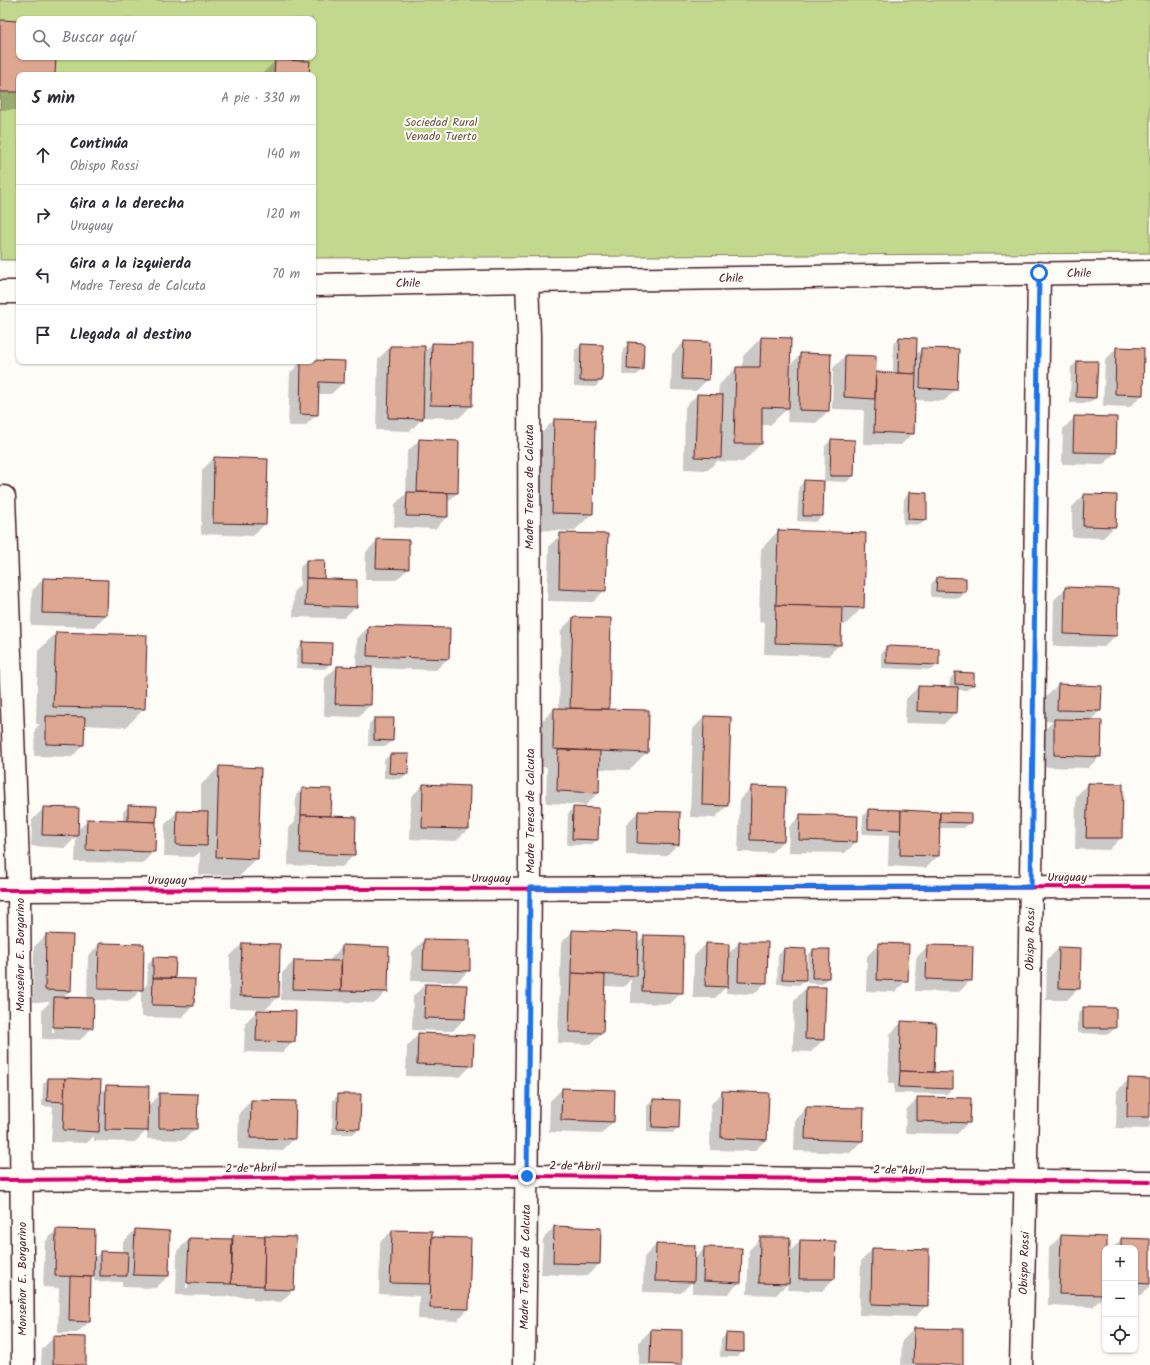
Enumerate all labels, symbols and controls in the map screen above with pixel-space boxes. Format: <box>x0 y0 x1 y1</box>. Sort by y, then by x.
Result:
search box <box>16 16 316 60</box>
text: Buscar aquí <box>62 26 135 50</box>
icon: search <box>30 27 52 49</box>
text: 5 min <box>32 85 75 112</box>
text: A pie · 330 m <box>221 88 300 109</box>
park label: Sociedad Rural Venado Tuerto <box>404 113 478 146</box>
text: Continúa <box>70 132 128 156</box>
icon: ahead <box>32 144 54 166</box>
text: 140 m <box>267 144 300 165</box>
text: Obispo Rossi <box>70 156 138 177</box>
text: Gira a la derecha <box>70 192 184 216</box>
icon: right <box>32 204 54 226</box>
text: 120 m <box>266 204 300 225</box>
text: Uruguay <box>70 216 113 237</box>
text: Gira a la izquierda <box>70 252 191 276</box>
icon: left <box>32 264 54 286</box>
text: 70 m <box>272 264 300 285</box>
route start <box>1030 264 1048 282</box>
street label: Chile <box>1066 264 1092 283</box>
street label: Chile <box>718 269 744 288</box>
street label: Chile <box>395 274 421 293</box>
text: Madre Teresa de Calcuta <box>70 276 206 297</box>
text: Llegada al destino <box>70 323 192 347</box>
icon: arrive <box>32 324 54 346</box>
street label: Madre Teresa de Calcuta <box>520 424 539 550</box>
street label: Madre Teresa de Calcuta <box>521 748 540 874</box>
street label: Uruguay <box>1047 868 1087 887</box>
street label: Uruguay <box>471 869 511 888</box>
street label: Uruguay <box>147 871 187 890</box>
street label: Monseñor E. Borgarino <box>11 898 30 1012</box>
street label: Obispo Rossi <box>1020 906 1041 971</box>
street label: 2 de Abril <box>549 1157 601 1176</box>
street label: 2 de Abril <box>225 1159 277 1178</box>
street label: 2 de Abril <box>873 1161 925 1180</box>
route end <box>518 1167 536 1185</box>
street label: Madre Teresa de Calcuta <box>515 1204 536 1330</box>
street label: Monseñor E. Borgarino <box>13 1222 32 1336</box>
street label: Obispo Rossi <box>1014 1230 1035 1295</box>
map controls <box>1102 1245 1138 1353</box>
button: + <box>1102 1245 1138 1281</box>
button: − <box>1102 1281 1138 1317</box>
button: locate <box>1102 1317 1138 1353</box>

